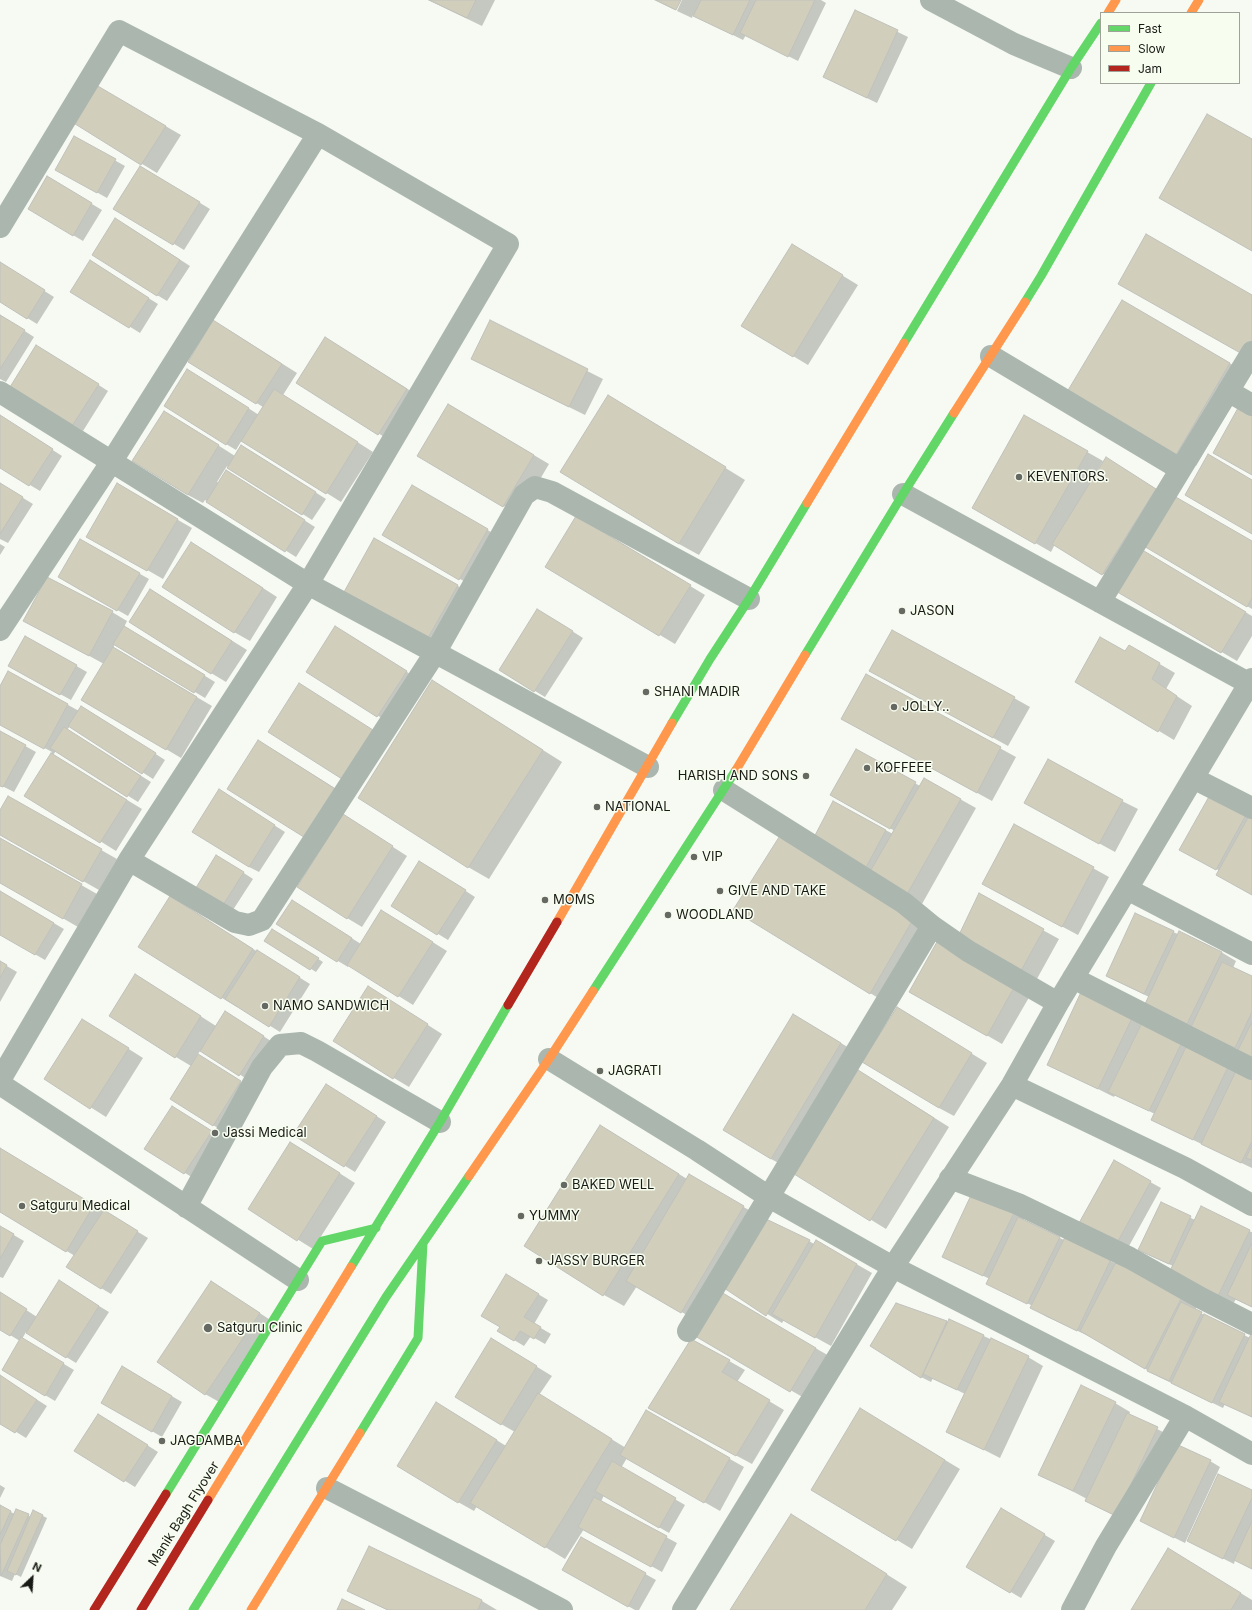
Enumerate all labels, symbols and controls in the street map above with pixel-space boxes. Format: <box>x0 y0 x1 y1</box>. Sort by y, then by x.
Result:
legend <box>1100 12 1240 84</box>
text: Fast <box>1138 21 1162 36</box>
text: Slow <box>1138 41 1165 56</box>
text: Jam <box>1138 61 1162 76</box>
place label: KEVENTORS. <box>1027 469 1109 485</box>
marker: KEVENTORS. <box>1014 472 1024 482</box>
place label: JASON <box>910 603 954 619</box>
marker: JASON <box>897 606 907 616</box>
place label: SHANI MADIR <box>654 684 740 700</box>
marker: SHANI MADIR <box>641 687 651 697</box>
place label: JOLLY.. <box>902 699 949 715</box>
marker: JOLLY.. <box>889 702 899 712</box>
place label: KOFFEEE <box>875 760 932 776</box>
marker: KOFFEEE <box>862 763 872 773</box>
place label: HARISH AND SONS <box>678 768 798 784</box>
marker: HARISH AND SONS <box>801 771 811 781</box>
place label: NATIONAL <box>605 799 671 815</box>
marker: NATIONAL <box>592 802 602 812</box>
place label: VIP <box>702 849 723 865</box>
marker: VIP <box>689 852 699 862</box>
place label: GIVE AND TAKE <box>728 883 826 899</box>
marker: GIVE AND TAKE <box>715 886 725 896</box>
place label: MOMS <box>553 892 595 908</box>
marker: MOMS <box>540 895 550 905</box>
place label: WOODLAND <box>676 907 754 923</box>
marker: WOODLAND <box>663 910 673 920</box>
place label: NAMO SANDWICH <box>273 998 389 1014</box>
marker: NAMO SANDWICH <box>260 1001 270 1011</box>
place label: JAGRATI <box>608 1063 662 1079</box>
marker: JAGRATI <box>595 1066 605 1076</box>
place label: Jassi Medical <box>223 1125 307 1141</box>
marker: Jassi Medical <box>210 1128 220 1138</box>
place label: BAKED WELL <box>572 1177 654 1193</box>
marker: BAKED WELL <box>559 1180 569 1190</box>
place label: Satguru Medical <box>30 1198 130 1214</box>
marker: Satguru Medical <box>17 1201 27 1211</box>
place label: YUMMY <box>529 1208 580 1224</box>
marker: YUMMY <box>516 1211 526 1221</box>
place label: JASSY BURGER <box>547 1253 645 1269</box>
marker: JASSY BURGER <box>534 1256 544 1266</box>
place label: Satguru Clinic <box>217 1320 303 1336</box>
marker: Satguru Clinic <box>202 1322 214 1334</box>
place label: JAGDAMBA <box>170 1433 243 1449</box>
marker: JAGDAMBA <box>157 1436 167 1446</box>
street label: Manik Bagh Flyover <box>145 1459 223 1569</box>
north arrow <box>12 1558 52 1598</box>
text: N <box>30 1559 44 1575</box>

